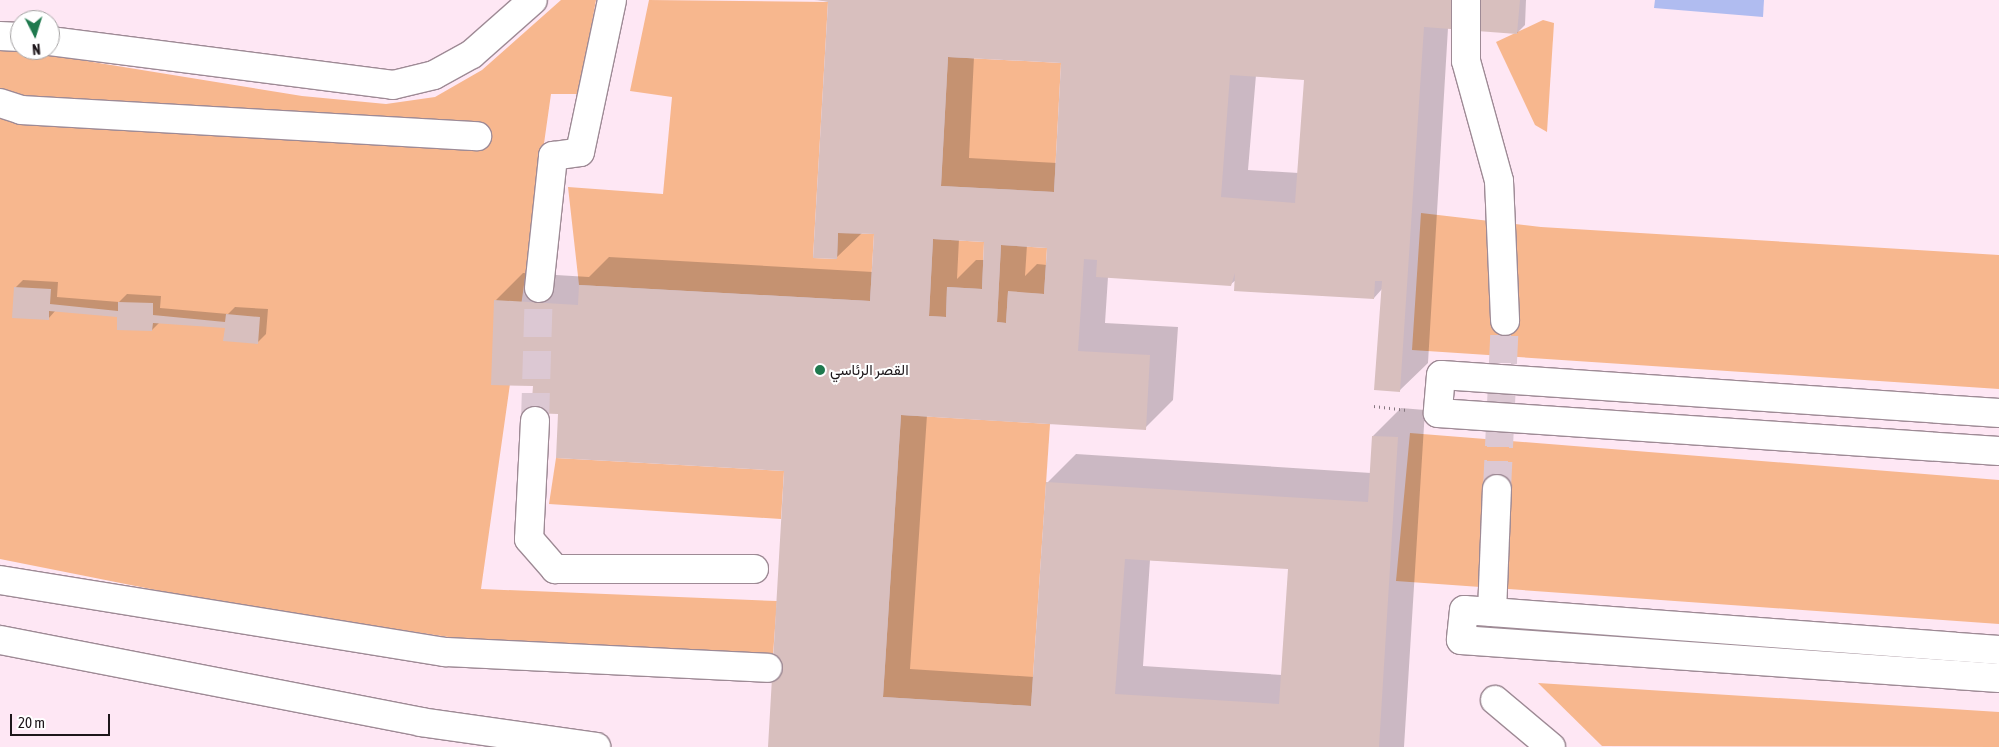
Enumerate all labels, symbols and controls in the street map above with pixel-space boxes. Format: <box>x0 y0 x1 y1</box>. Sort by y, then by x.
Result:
north arrow <box>10 10 60 60</box>
text: N <box>31 41 41 57</box>
place label: القصر الرئاسي <box>830 361 909 379</box>
marker: القصر الرئاسي <box>814 364 826 376</box>
scale bar <box>12 704 112 736</box>
text: 20 m <box>18 714 45 731</box>

